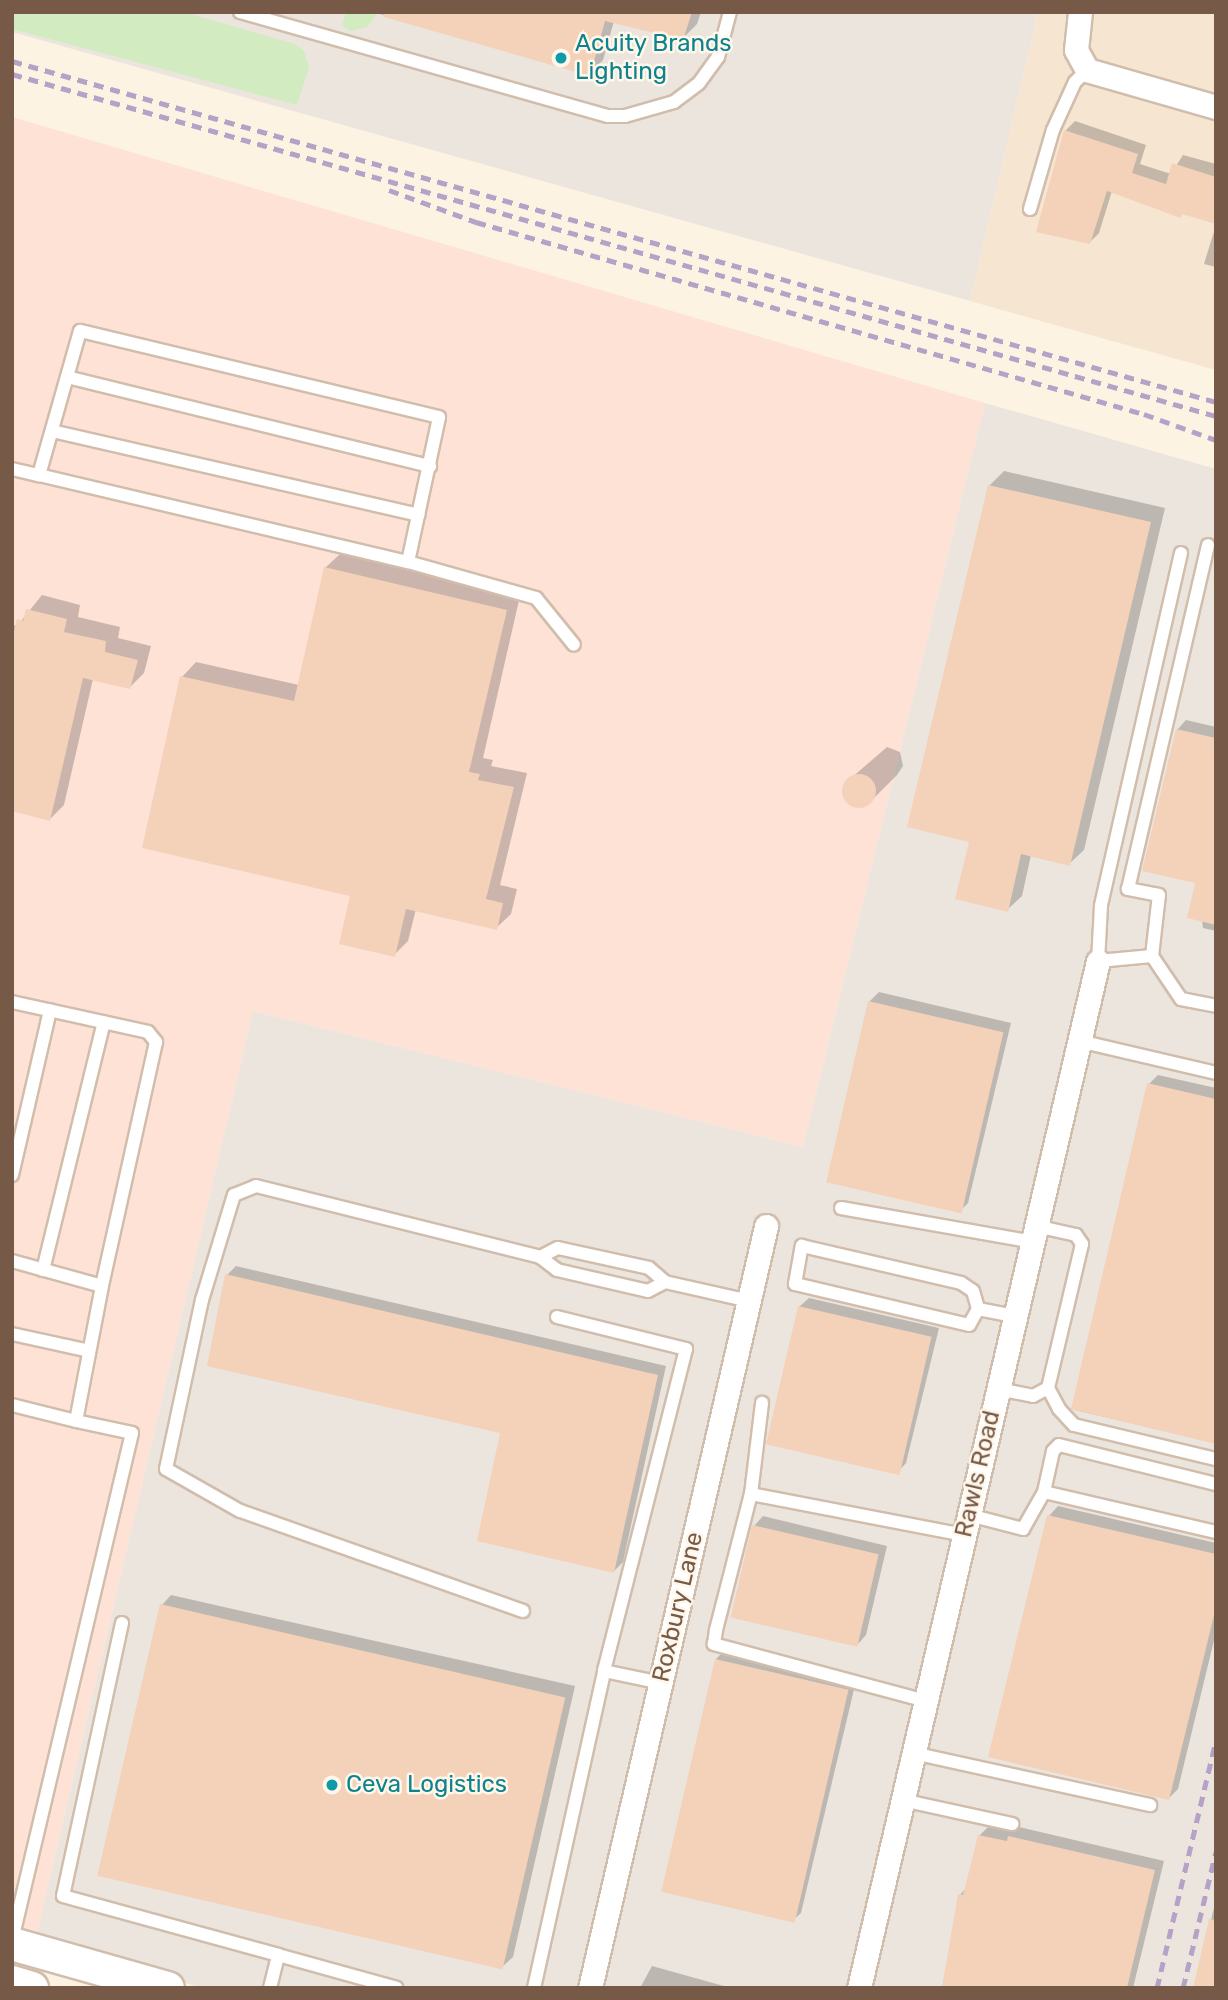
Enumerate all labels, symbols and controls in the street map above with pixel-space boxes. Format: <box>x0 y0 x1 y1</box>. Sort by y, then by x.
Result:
place label: Acuity Brands Lighting <box>575 30 732 86</box>
marker: Acuity Brands Lighting <box>553 50 569 66</box>
street label: Rawls Road <box>949 1408 1007 1540</box>
street label: Roxbury Lane <box>647 1529 709 1685</box>
place label: Ceva Logistics <box>346 1771 507 1799</box>
marker: Ceva Logistics <box>324 1777 340 1793</box>

